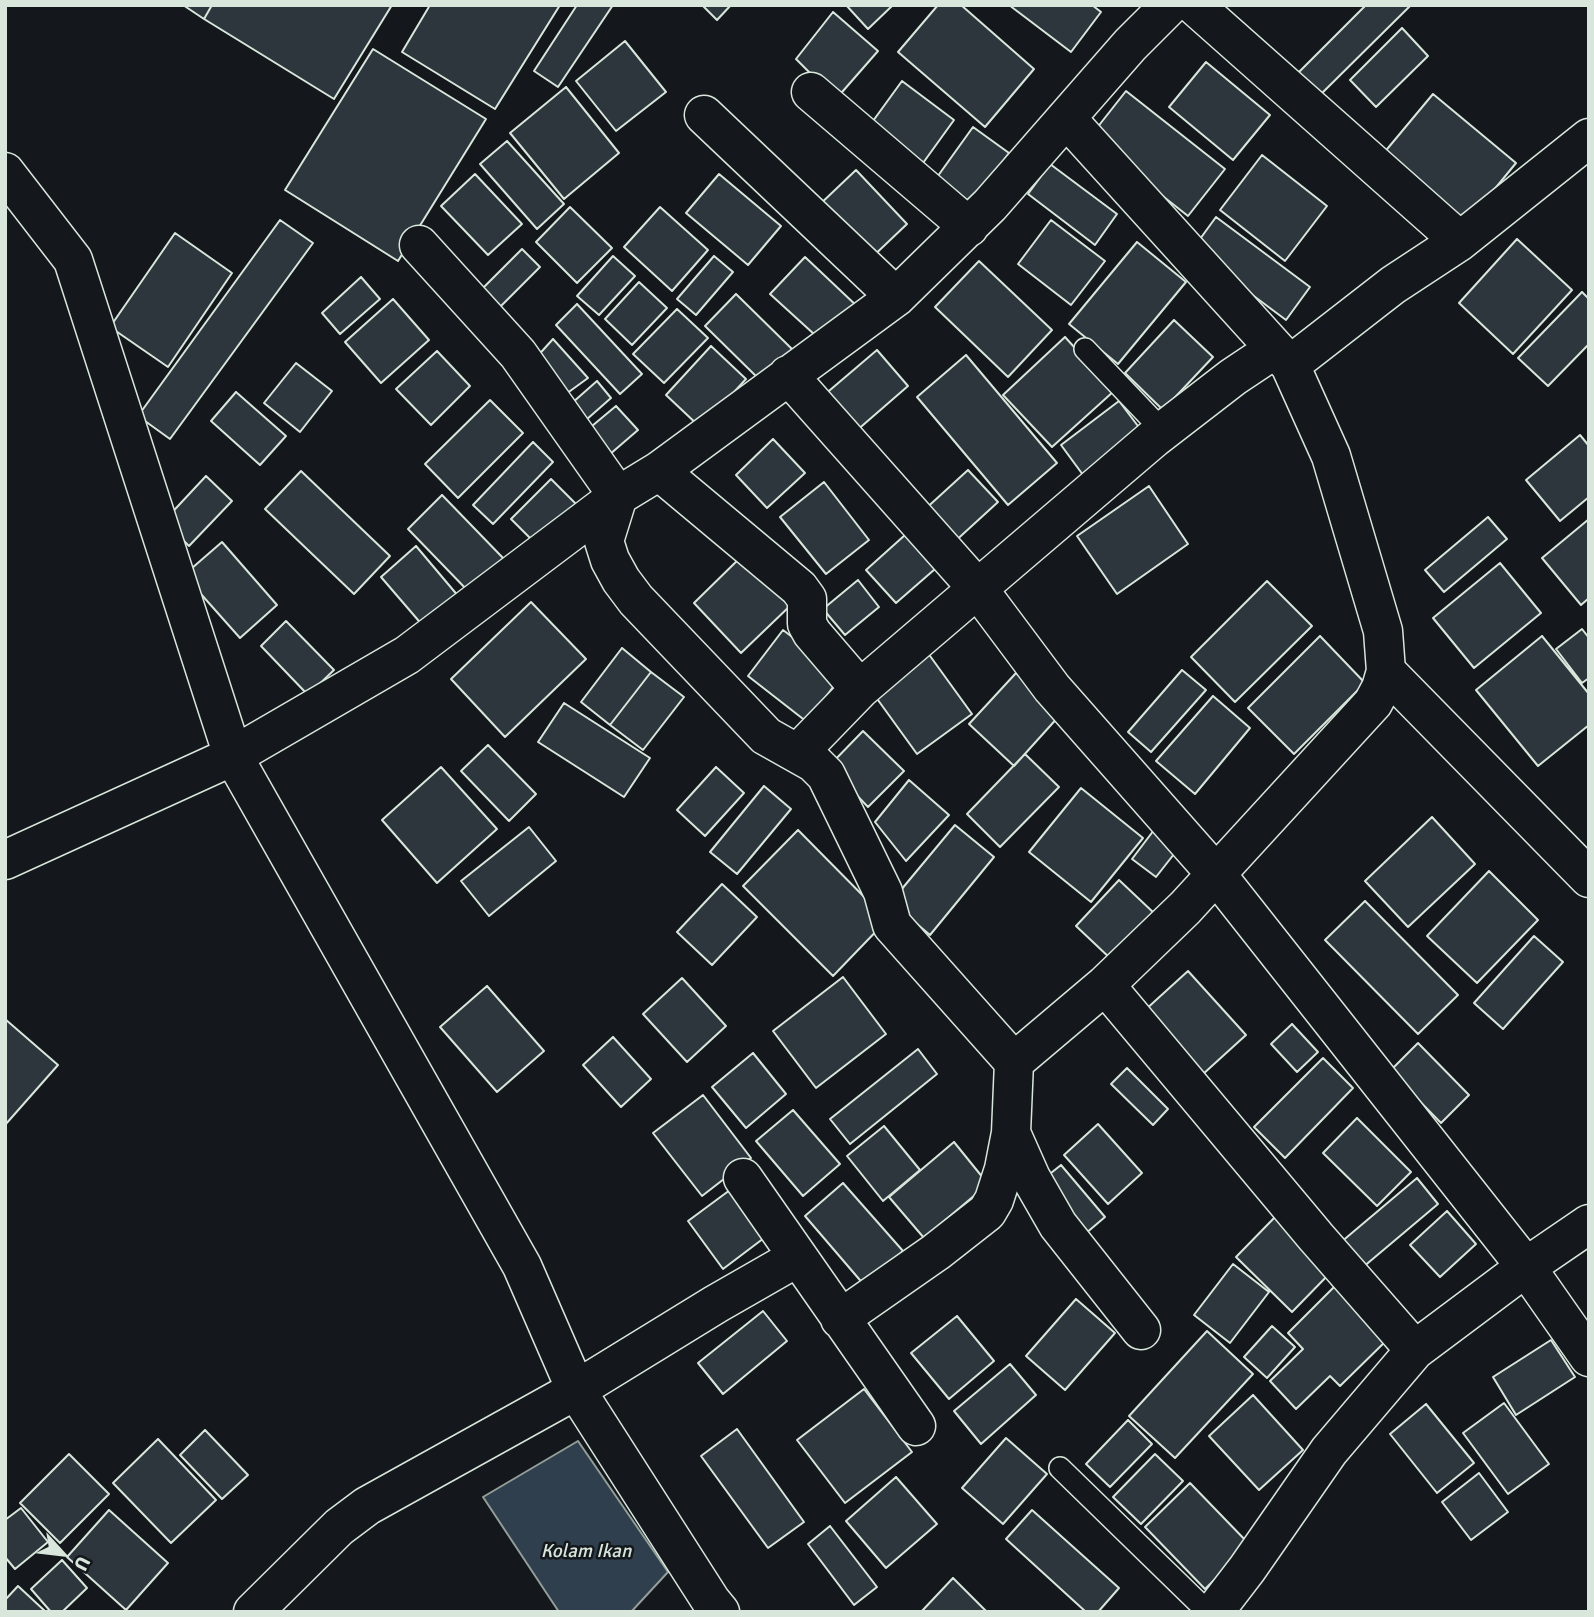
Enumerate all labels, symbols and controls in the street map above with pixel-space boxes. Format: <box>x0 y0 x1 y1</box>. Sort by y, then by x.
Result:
north arrow <box>28 1519 98 1589</box>
water label: Kolam Ikan <box>541 1541 631 1563</box>
text: U <box>68 1552 95 1575</box>

